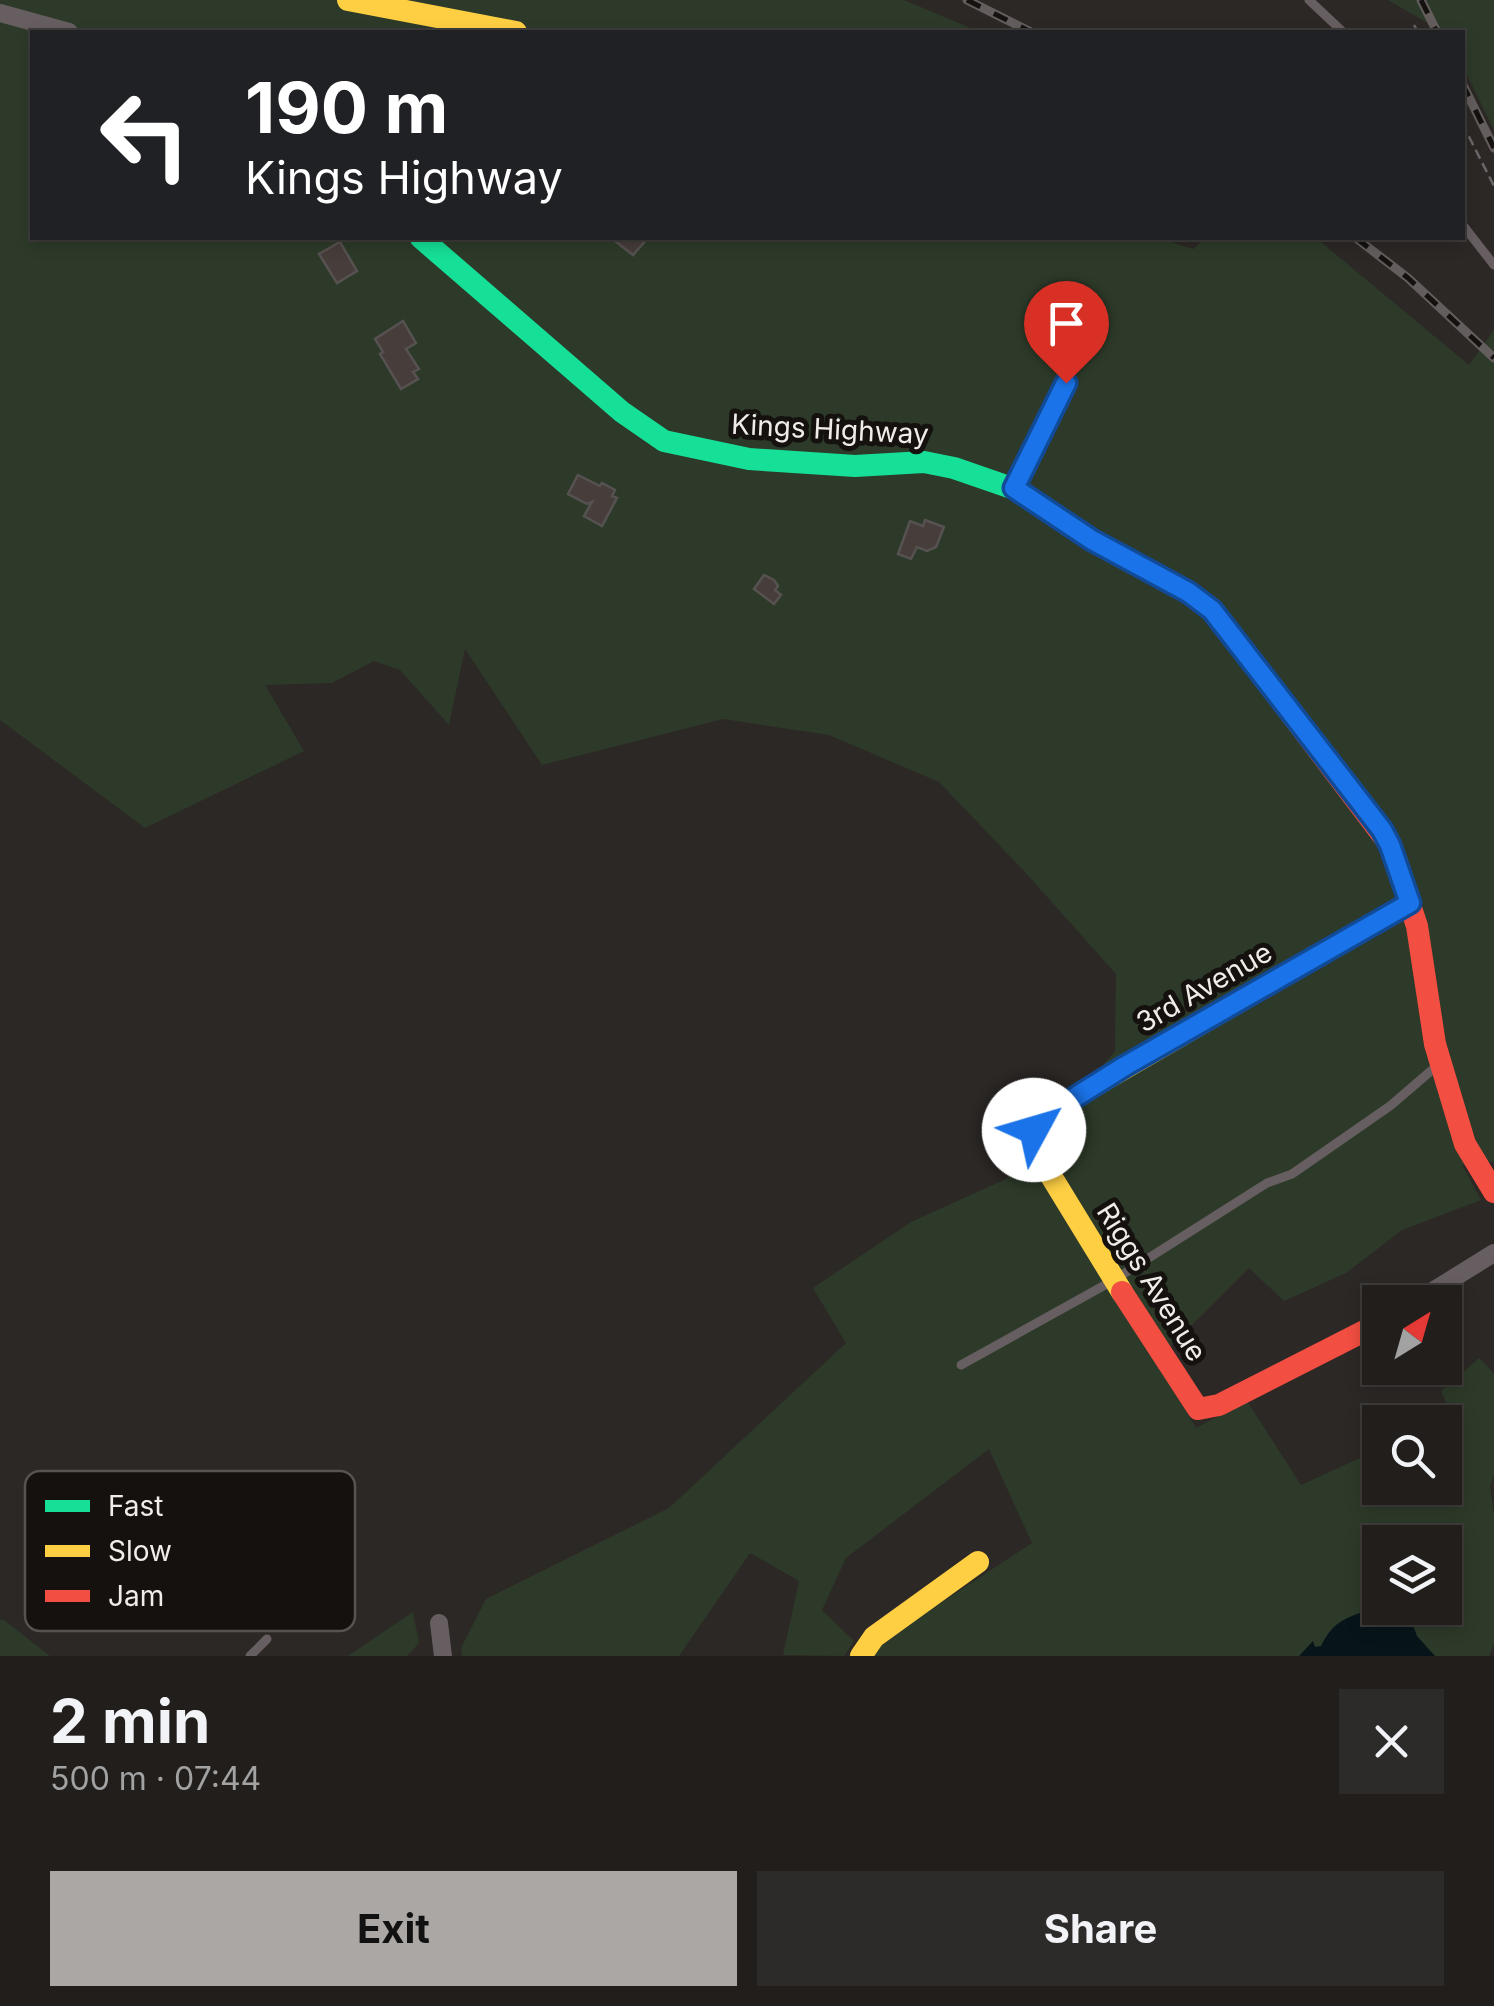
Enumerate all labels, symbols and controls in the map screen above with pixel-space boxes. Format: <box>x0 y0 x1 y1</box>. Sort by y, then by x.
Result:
text: 190 m <box>245 65 448 150</box>
icon: left <box>80 70 210 200</box>
text: Kings Highway <box>245 150 563 205</box>
pin <box>1024 281 1109 384</box>
icon: arrive <box>1039 296 1094 351</box>
street label: Kings Highway <box>730 407 930 451</box>
street label: 3rd Avenue <box>1130 935 1278 1039</box>
position arrow <box>982 1078 1086 1182</box>
street label: Riggs Avenue <box>1090 1197 1214 1367</box>
north arrow <box>1362 1285 1462 1385</box>
map controls <box>1362 1285 1462 1625</box>
button: search <box>1362 1405 1462 1505</box>
legend <box>25 1471 355 1631</box>
text: Fast <box>108 1489 164 1523</box>
button: layers <box>1362 1525 1462 1625</box>
text: Slow <box>108 1534 172 1568</box>
text: Jam <box>108 1579 164 1613</box>
text: 2 min <box>50 1685 210 1757</box>
button: close <box>1339 1689 1444 1794</box>
text: 500 m · 07:44 <box>50 1759 261 1798</box>
button: Exit <box>50 1871 737 1986</box>
button: Share <box>757 1871 1444 1986</box>

